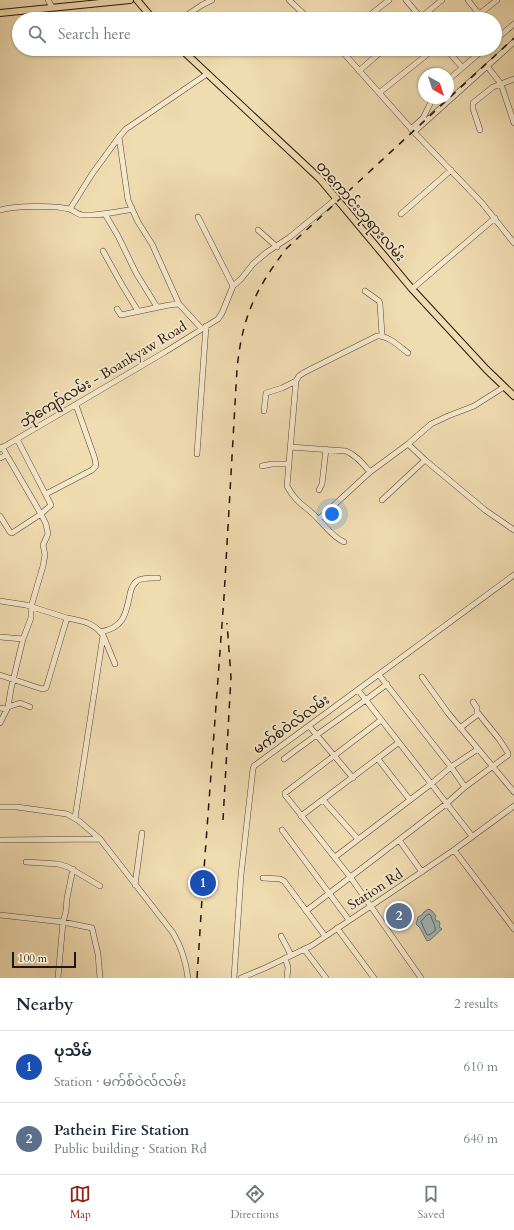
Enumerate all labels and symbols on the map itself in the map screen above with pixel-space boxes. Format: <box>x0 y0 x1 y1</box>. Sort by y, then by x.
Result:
north arrow <box>418 68 454 104</box>
street label: တကောင်းဘုရားလမ်း <box>310 156 410 267</box>
street label: ဘုံကျော်လမ်း - Boankyaw Road <box>16 316 192 434</box>
your location <box>322 504 342 524</box>
street label: မက်စ်ဝဲလ်လမ်း <box>249 689 333 759</box>
street label: Station Rd <box>344 864 407 914</box>
pin: 1 <box>190 868 216 898</box>
pin: 2 <box>386 901 412 931</box>
scale bar <box>12 950 76 969</box>

